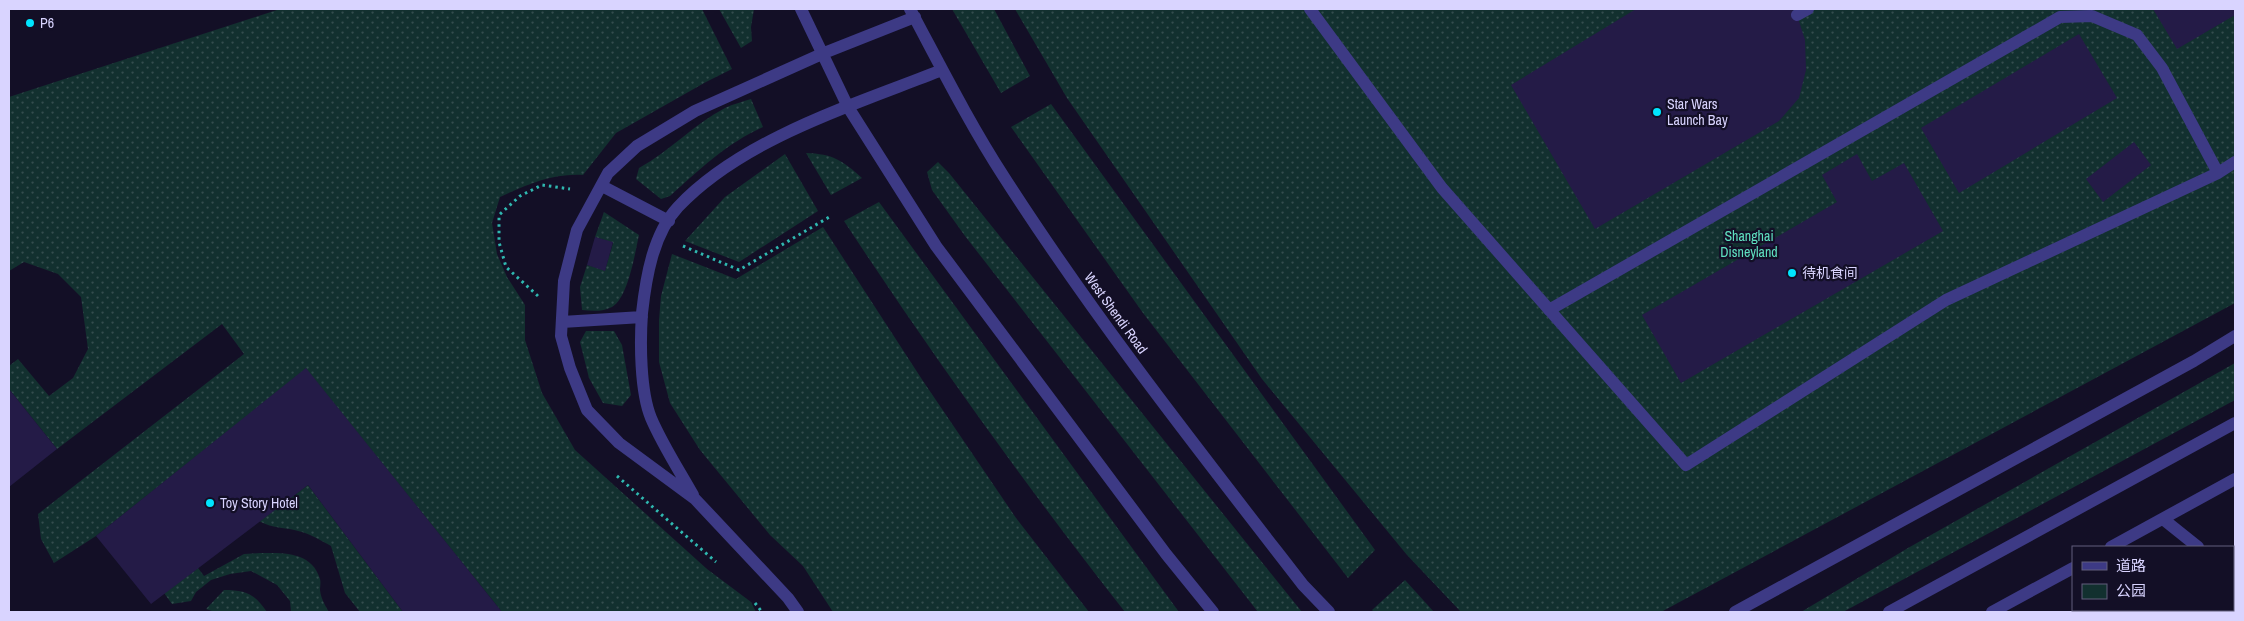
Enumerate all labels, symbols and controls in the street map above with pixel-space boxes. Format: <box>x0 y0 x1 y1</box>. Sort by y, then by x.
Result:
place label: P6 <box>40 14 54 32</box>
marker: P6 <box>24 17 36 29</box>
place label: Star Wars Launch Bay <box>1667 95 1728 129</box>
marker: Star Wars Launch Bay <box>1651 106 1663 118</box>
park label: Shanghai Disneyland <box>1720 227 1778 261</box>
place label: 待机食间 <box>1802 264 1858 282</box>
marker: 待机食间 <box>1786 267 1798 279</box>
street label: West Shendi Road <box>1080 269 1152 357</box>
place label: Toy Story Hotel <box>220 494 298 512</box>
marker: Toy Story Hotel <box>204 497 216 509</box>
legend <box>2072 546 2234 611</box>
text: 道路 <box>2116 555 2146 576</box>
text: 公园 <box>2116 580 2146 601</box>

